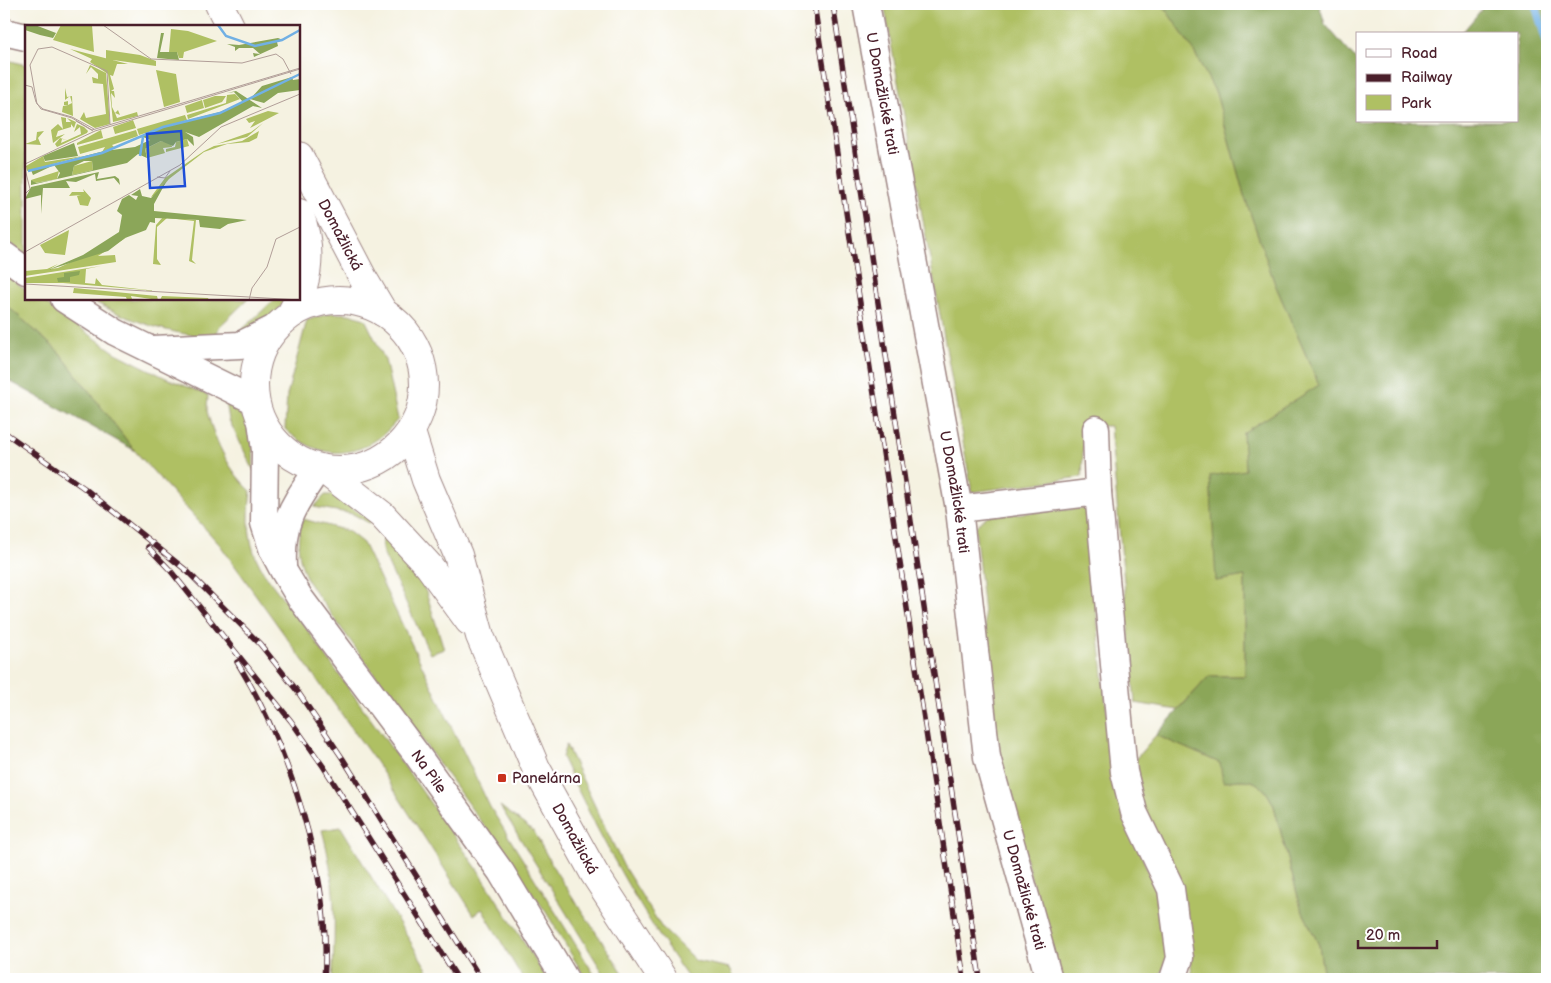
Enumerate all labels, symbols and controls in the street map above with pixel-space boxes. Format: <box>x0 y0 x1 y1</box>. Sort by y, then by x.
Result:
inset map <box>25 25 300 300</box>
street label: U Domažlické trati <box>861 31 903 156</box>
legend <box>1356 32 1518 122</box>
text: Road <box>1401 44 1437 63</box>
text: Railway <box>1401 68 1452 87</box>
text: Park <box>1401 94 1432 113</box>
street label: Domažlická <box>313 196 366 274</box>
street label: U Domažlické trati <box>935 429 973 554</box>
street label: Na Pile <box>407 746 451 797</box>
place label: Panelárna <box>512 769 581 788</box>
marker: Panelárna <box>496 772 508 784</box>
street label: Domažlická <box>547 800 602 878</box>
street label: U Domažlické trati <box>998 828 1049 952</box>
scale bar <box>1358 918 1437 950</box>
text: 20 m <box>1366 926 1400 945</box>

